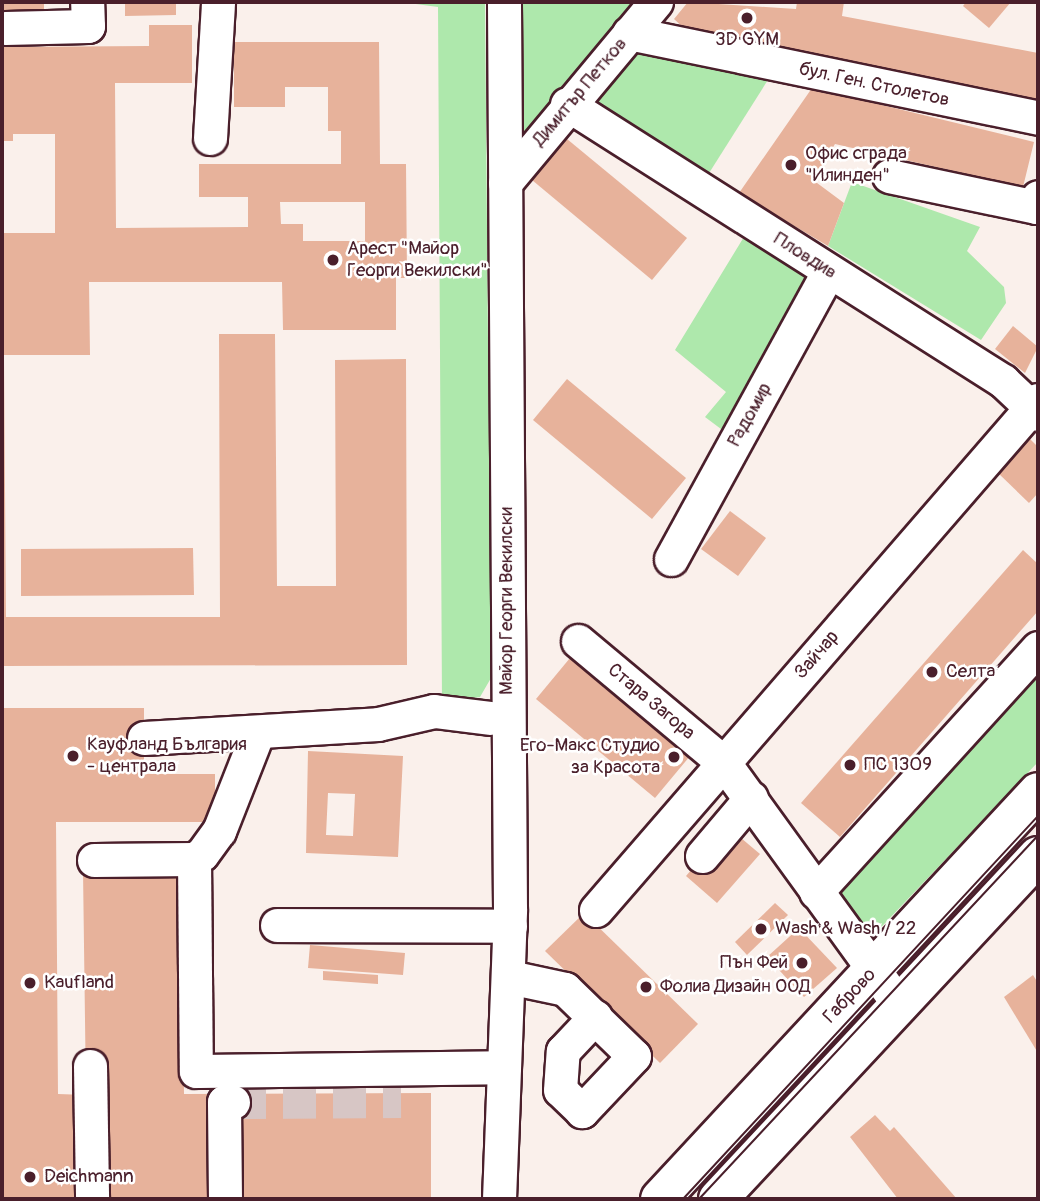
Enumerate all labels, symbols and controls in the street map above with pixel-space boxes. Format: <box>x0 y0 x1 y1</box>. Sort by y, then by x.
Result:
marker: 3D GYM <box>739 10 755 26</box>
place label: 3D GYM <box>715 29 779 51</box>
street label: Димитър Петков <box>528 33 632 151</box>
street label: бул. Ген. Столетов <box>797 58 951 112</box>
place label: Офис сграда "Илинден" <box>805 143 907 187</box>
marker: Офис сграда "Илинден" <box>783 157 799 173</box>
street label: Пловдив <box>769 228 841 284</box>
place label: Арест "Майор Георги Векилски" <box>347 238 488 282</box>
marker: Арест "Майор Георги Векилски" <box>325 252 341 268</box>
street label: Радомир <box>723 379 777 451</box>
street label: Майор Георги Векилски <box>496 507 518 695</box>
street label: Зайчар <box>790 626 844 684</box>
street label: Стара Загора <box>603 659 699 745</box>
place label: Селта <box>946 661 995 683</box>
marker: Селта <box>924 664 940 680</box>
place label: Кауфланд България - централа <box>87 734 247 778</box>
place label: Eго-Макс Студио за Красота <box>520 735 660 779</box>
marker: Кауфланд България - централа <box>65 748 81 764</box>
marker: Eго-Макс Студио за Красота <box>666 749 682 765</box>
place label: ПС 1309 <box>864 754 932 776</box>
marker: ПС 1309 <box>842 757 858 773</box>
place label: Wash & Wash / 22 <box>775 918 916 940</box>
marker: Wash & Wash / 22 <box>753 921 769 937</box>
place label: Пън Фей <box>720 952 788 974</box>
marker: Пън Фей <box>794 955 810 971</box>
street label: Габрово <box>819 964 881 1028</box>
place label: Kaufland <box>44 972 114 994</box>
marker: Kaufland <box>22 975 38 991</box>
place label: Фолиа Дизайн ООД <box>660 976 810 998</box>
marker: Фолиа Дизайн ООД <box>638 979 654 995</box>
place label: Deichmann <box>44 1166 134 1188</box>
marker: Deichmann <box>22 1169 38 1185</box>

